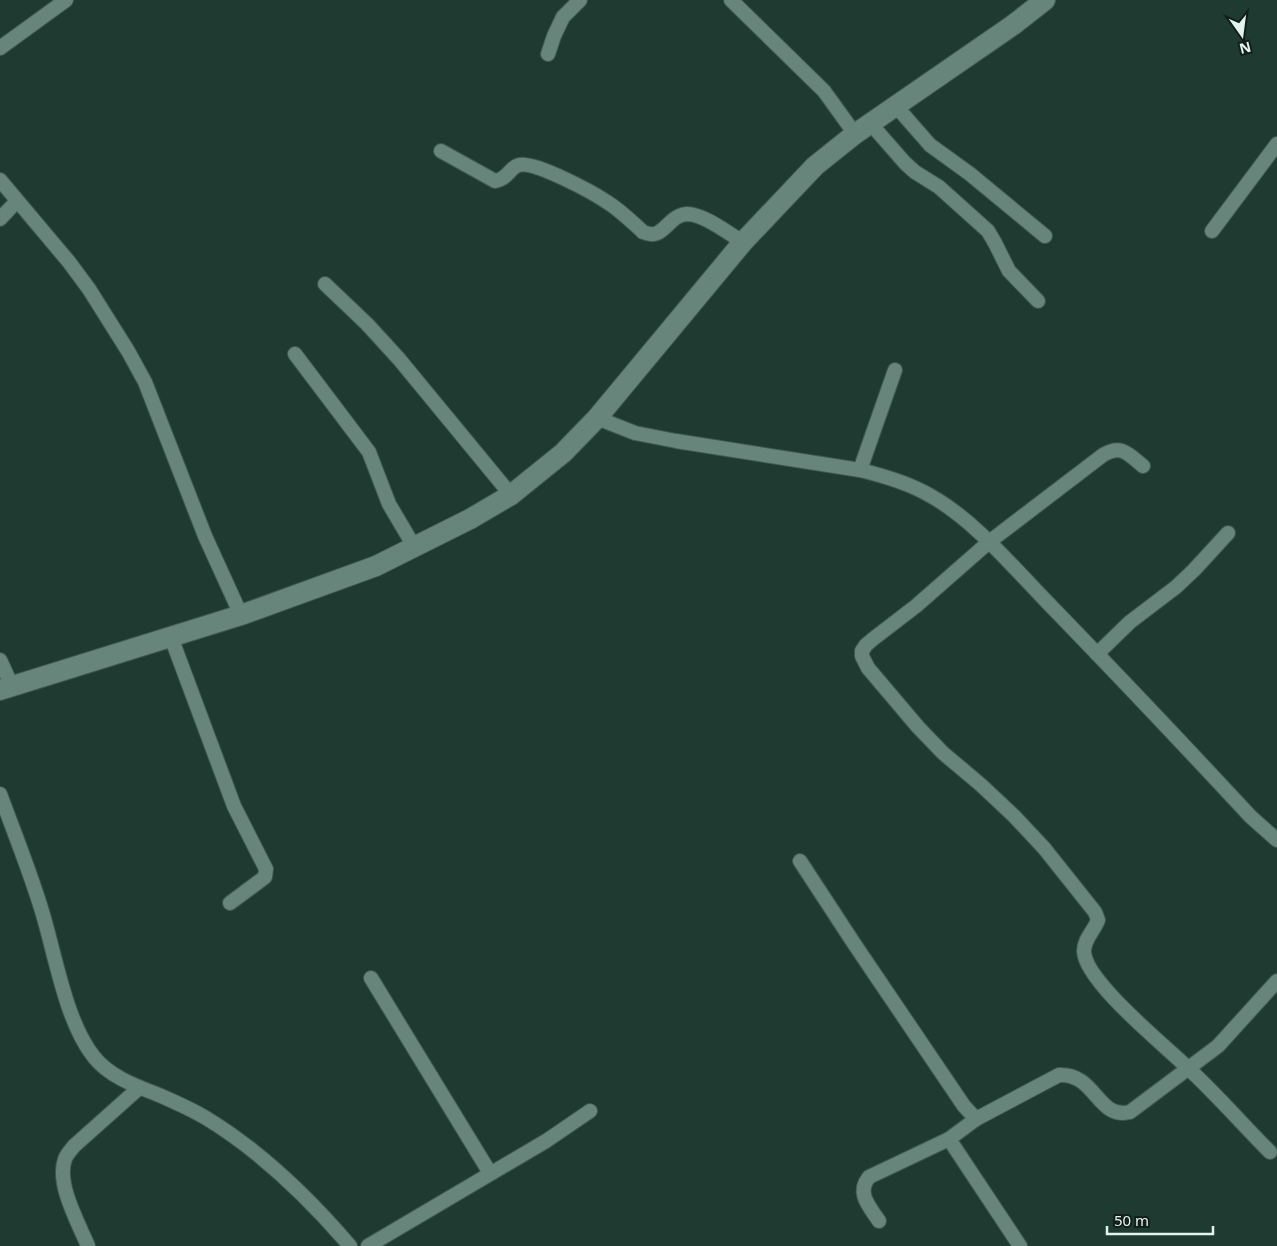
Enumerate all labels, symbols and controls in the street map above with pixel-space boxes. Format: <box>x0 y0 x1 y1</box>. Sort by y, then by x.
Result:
north arrow <box>1217 10 1267 60</box>
text: N <box>1237 38 1253 59</box>
scale bar <box>1107 1204 1213 1236</box>
text: 50 m <box>1114 1210 1149 1230</box>

